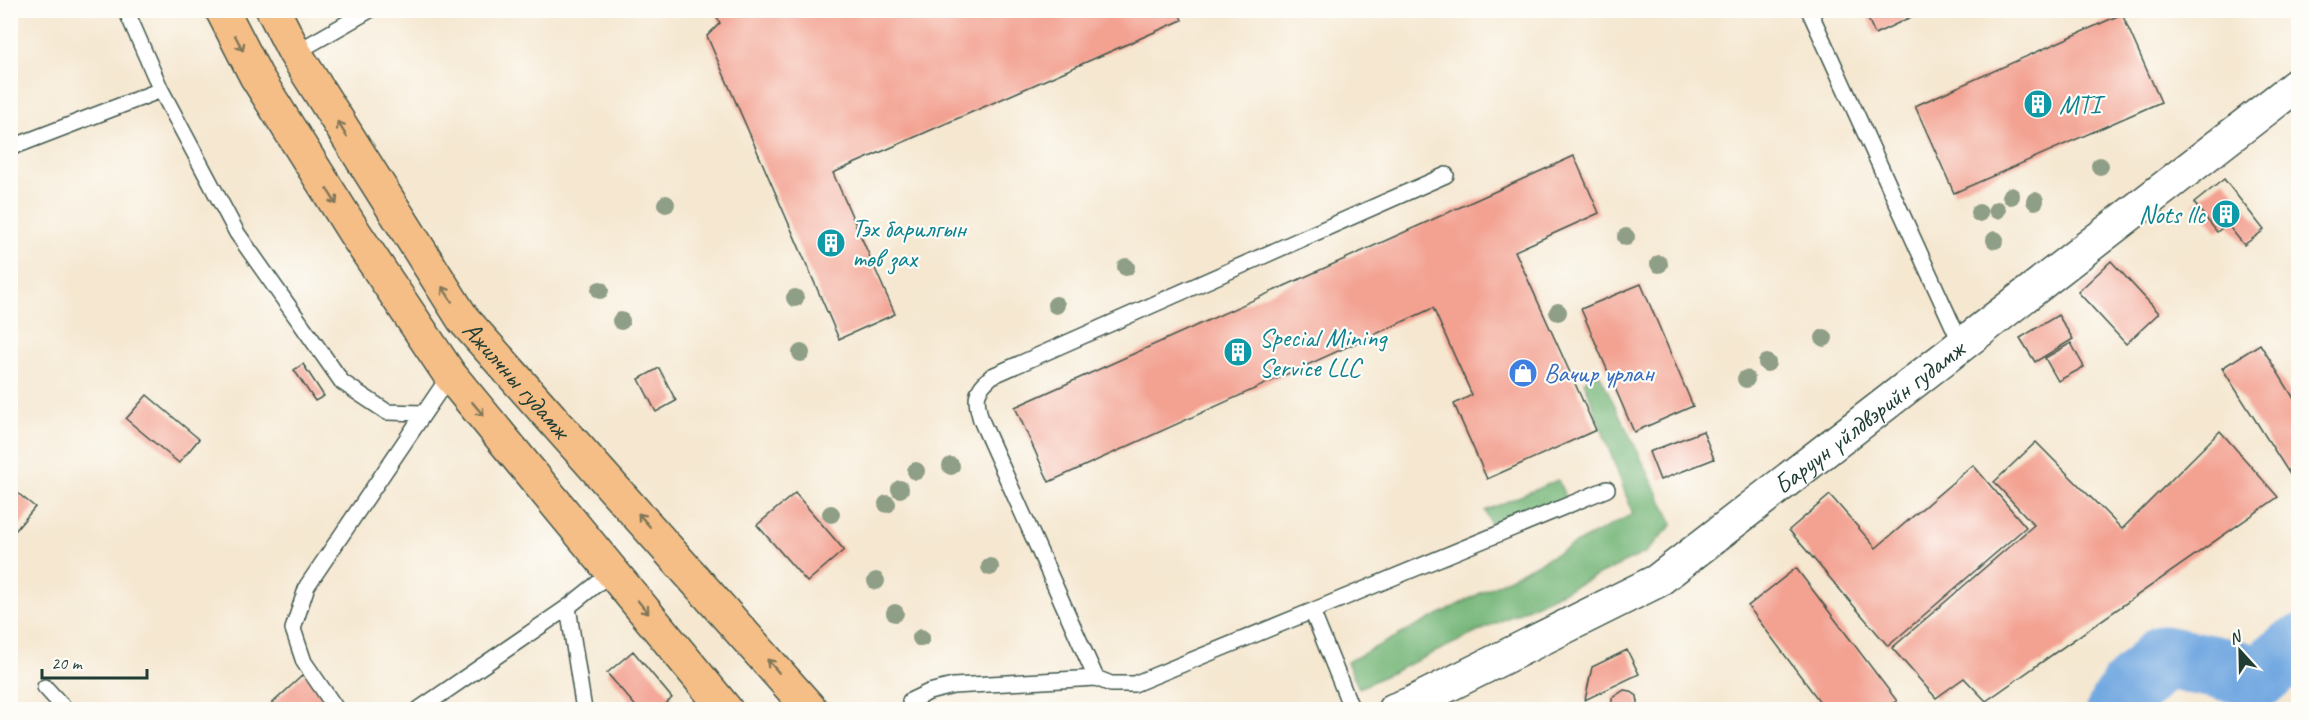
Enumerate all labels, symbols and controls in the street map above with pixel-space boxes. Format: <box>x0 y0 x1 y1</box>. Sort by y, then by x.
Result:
one-way arrow <box>233 34 245 51</box>
building icon: MTI <box>2022 88 2054 120</box>
place label: MTI <box>2059 88 2106 121</box>
one-way arrow <box>336 121 348 138</box>
one-way arrow <box>326 188 338 204</box>
place label: Nots llc <box>2139 198 2206 231</box>
building icon: Nots llc <box>2210 198 2242 230</box>
place label: Тэх барилгын төв зах <box>852 212 967 275</box>
building icon: Тэх барилгын төв зах <box>815 227 847 259</box>
one-way arrow <box>440 286 452 303</box>
street label: Ажилчны гудамж <box>456 314 580 448</box>
place label: Special Mining Service LLC <box>1259 321 1388 384</box>
street label: Баруун үйлдвэрийн гудамж <box>1767 331 1973 501</box>
building icon: Special Mining Service LLC <box>1222 336 1254 368</box>
shop icon: Вачир урлан <box>1507 357 1539 389</box>
place label: Вачир урлан <box>1544 357 1655 390</box>
one-way arrow <box>471 401 485 416</box>
one-way arrow <box>637 512 651 528</box>
one-way arrow <box>636 599 649 615</box>
north arrow <box>2210 621 2270 681</box>
text: N <box>2226 626 2246 649</box>
scale bar <box>42 642 147 680</box>
text: 20 m <box>51 652 84 674</box>
one-way arrow <box>766 659 780 674</box>

